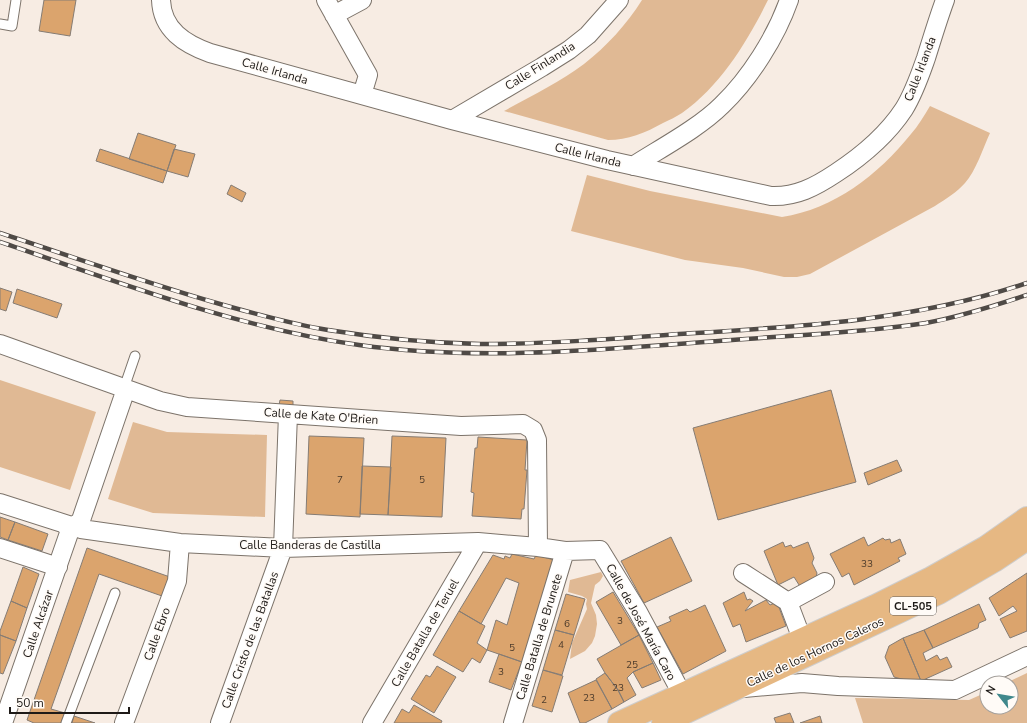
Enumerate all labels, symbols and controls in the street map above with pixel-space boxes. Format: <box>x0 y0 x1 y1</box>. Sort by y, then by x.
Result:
street label: Calle Irlanda <box>900 34 940 104</box>
street label: Calle Finlandia <box>502 38 578 94</box>
street label: Calle Irlanda <box>240 54 310 88</box>
street label: Calle Irlanda <box>553 139 623 171</box>
street label: Calle de Kate O'Brien <box>263 404 379 428</box>
house number: 7 <box>337 473 343 487</box>
house number: 5 <box>419 473 425 487</box>
street label: Calle Banderas de Castilla <box>239 537 381 553</box>
house number: 33 <box>861 557 873 571</box>
street label: Calle de José María Caro <box>602 561 680 684</box>
street label: Calle Cristo de las Batallas <box>218 569 282 711</box>
street label: Calle Batalla de Brunete <box>512 572 566 702</box>
street label: Calle Batalla de Teruel <box>387 576 463 690</box>
street label: Calle Alcázar <box>19 587 57 660</box>
road number: CL-505 <box>890 597 936 615</box>
street label: Calle Ebro <box>140 605 174 663</box>
street label: Calle de los Hornos Caleros <box>744 613 886 691</box>
house number: 3 <box>617 614 623 628</box>
house number: 6 <box>564 617 570 631</box>
house number: 4 <box>558 638 564 652</box>
house number: 5 <box>509 641 515 655</box>
house number: 25 <box>626 658 638 672</box>
house number: 3 <box>498 665 504 679</box>
north arrow <box>979 675 1019 715</box>
house number: 23 <box>612 681 624 695</box>
text: N <box>982 683 999 697</box>
scale bar <box>10 689 129 715</box>
house number: 23 <box>583 691 595 705</box>
house number: 2 <box>541 693 547 707</box>
text: 50 m <box>16 695 44 711</box>

